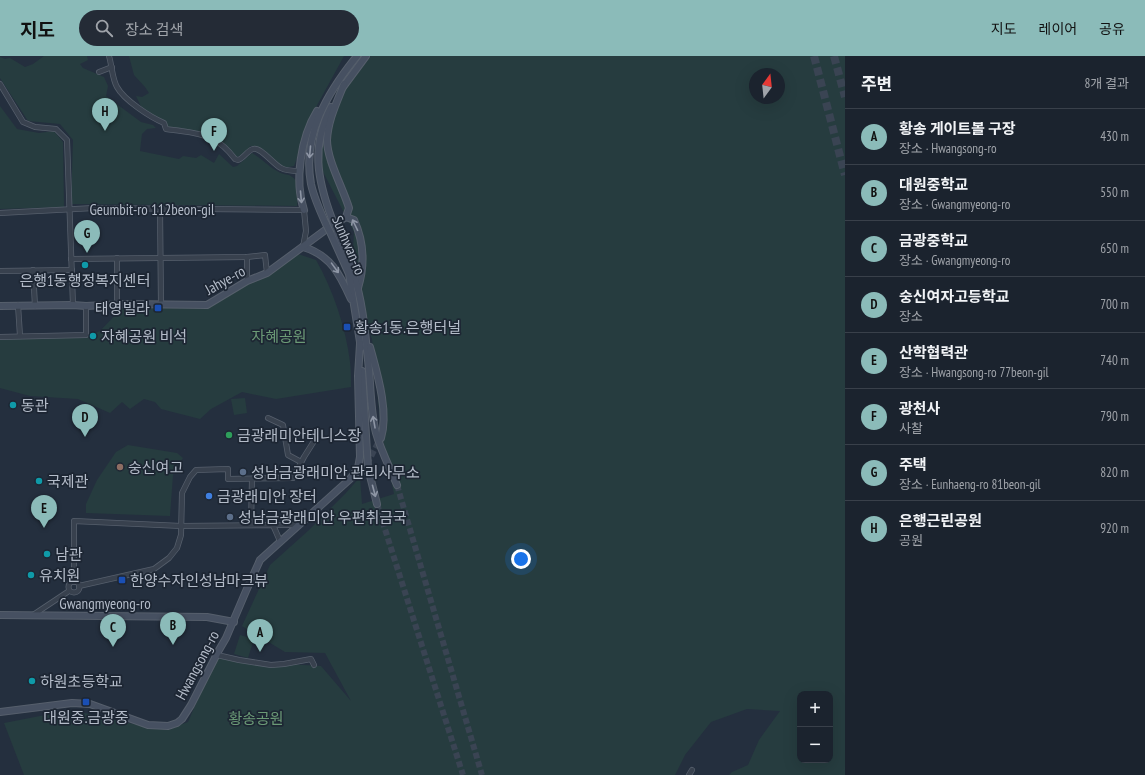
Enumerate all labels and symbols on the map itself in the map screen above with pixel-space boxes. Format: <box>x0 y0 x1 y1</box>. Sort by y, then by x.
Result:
north arrow <box>749 68 785 104</box>
pin: H <box>92 98 118 131</box>
pin: F <box>201 118 227 151</box>
one-way arrow <box>307 146 314 159</box>
one-way arrow <box>298 190 305 203</box>
street label: Geumbit-ro 112beon-gil <box>89 200 215 219</box>
street label: Sunhwan-ro <box>328 213 370 277</box>
one-way arrow <box>351 219 358 231</box>
pin: G <box>74 220 100 253</box>
marker: 은행1동행정복지센터 <box>80 260 90 270</box>
street label: Jahye-ro <box>201 261 248 299</box>
one-way arrow <box>330 263 339 274</box>
place label: 은행1동행정복지센터 <box>20 271 150 290</box>
place label: 태영빌라 <box>95 299 150 318</box>
marker: 태영빌라 <box>153 303 163 313</box>
place label: 황송1동.은행터널 <box>355 318 461 337</box>
marker: 황송1동.은행터널 <box>342 322 352 332</box>
place label: 자혜공원 비석 <box>101 327 187 346</box>
park label: 자혜공원 <box>251 327 307 346</box>
marker: 자혜공원 비석 <box>88 331 98 341</box>
place label: 동관 <box>21 396 49 415</box>
marker: 동관 <box>8 400 18 410</box>
pin: D <box>72 404 98 437</box>
one-way arrow <box>370 416 378 429</box>
place label: 금광래미안테니스장 <box>237 426 361 445</box>
marker: 금광래미안테니스장 <box>224 430 234 440</box>
place label: 숭신여고 <box>128 458 183 477</box>
marker: 숭신여고 <box>115 462 125 472</box>
place label: 성남금광래미안 관리사무소 <box>251 463 420 482</box>
marker: 성남금광래미안 관리사무소 <box>238 467 248 477</box>
place label: 국제관 <box>47 472 89 491</box>
marker: 국제관 <box>34 476 44 486</box>
one-way arrow <box>371 485 378 498</box>
place label: 금광래미안 장터 <box>217 487 317 506</box>
marker: 금광래미안 장터 <box>204 491 214 501</box>
pin: E <box>31 495 57 528</box>
place label: 성남금광래미안 우편취금국 <box>238 508 407 527</box>
marker: 성남금광래미안 우편취금국 <box>225 512 235 522</box>
place label: 남관 <box>55 545 83 564</box>
marker: 남관 <box>42 549 52 559</box>
your location <box>511 549 531 569</box>
place label: 유치원 <box>39 566 80 585</box>
marker: 유치원 <box>26 570 36 580</box>
place label: 한양수자인성남마크뷰 <box>130 571 268 590</box>
marker: 한양수자인성남마크뷰 <box>117 575 127 585</box>
street label: Gwangmyeong-ro <box>59 594 151 613</box>
pin: B <box>160 612 186 645</box>
pin: C <box>100 614 126 647</box>
pin: A <box>247 619 273 652</box>
street label: Hwangsong-ro <box>171 627 223 703</box>
place label: 하원초등학교 <box>40 672 123 691</box>
marker: 하원초등학교 <box>27 676 37 686</box>
marker: 대원중.금광중 <box>81 697 91 707</box>
place label: 대원중.금광중 <box>43 708 129 727</box>
park label: 황송공원 <box>228 709 284 728</box>

